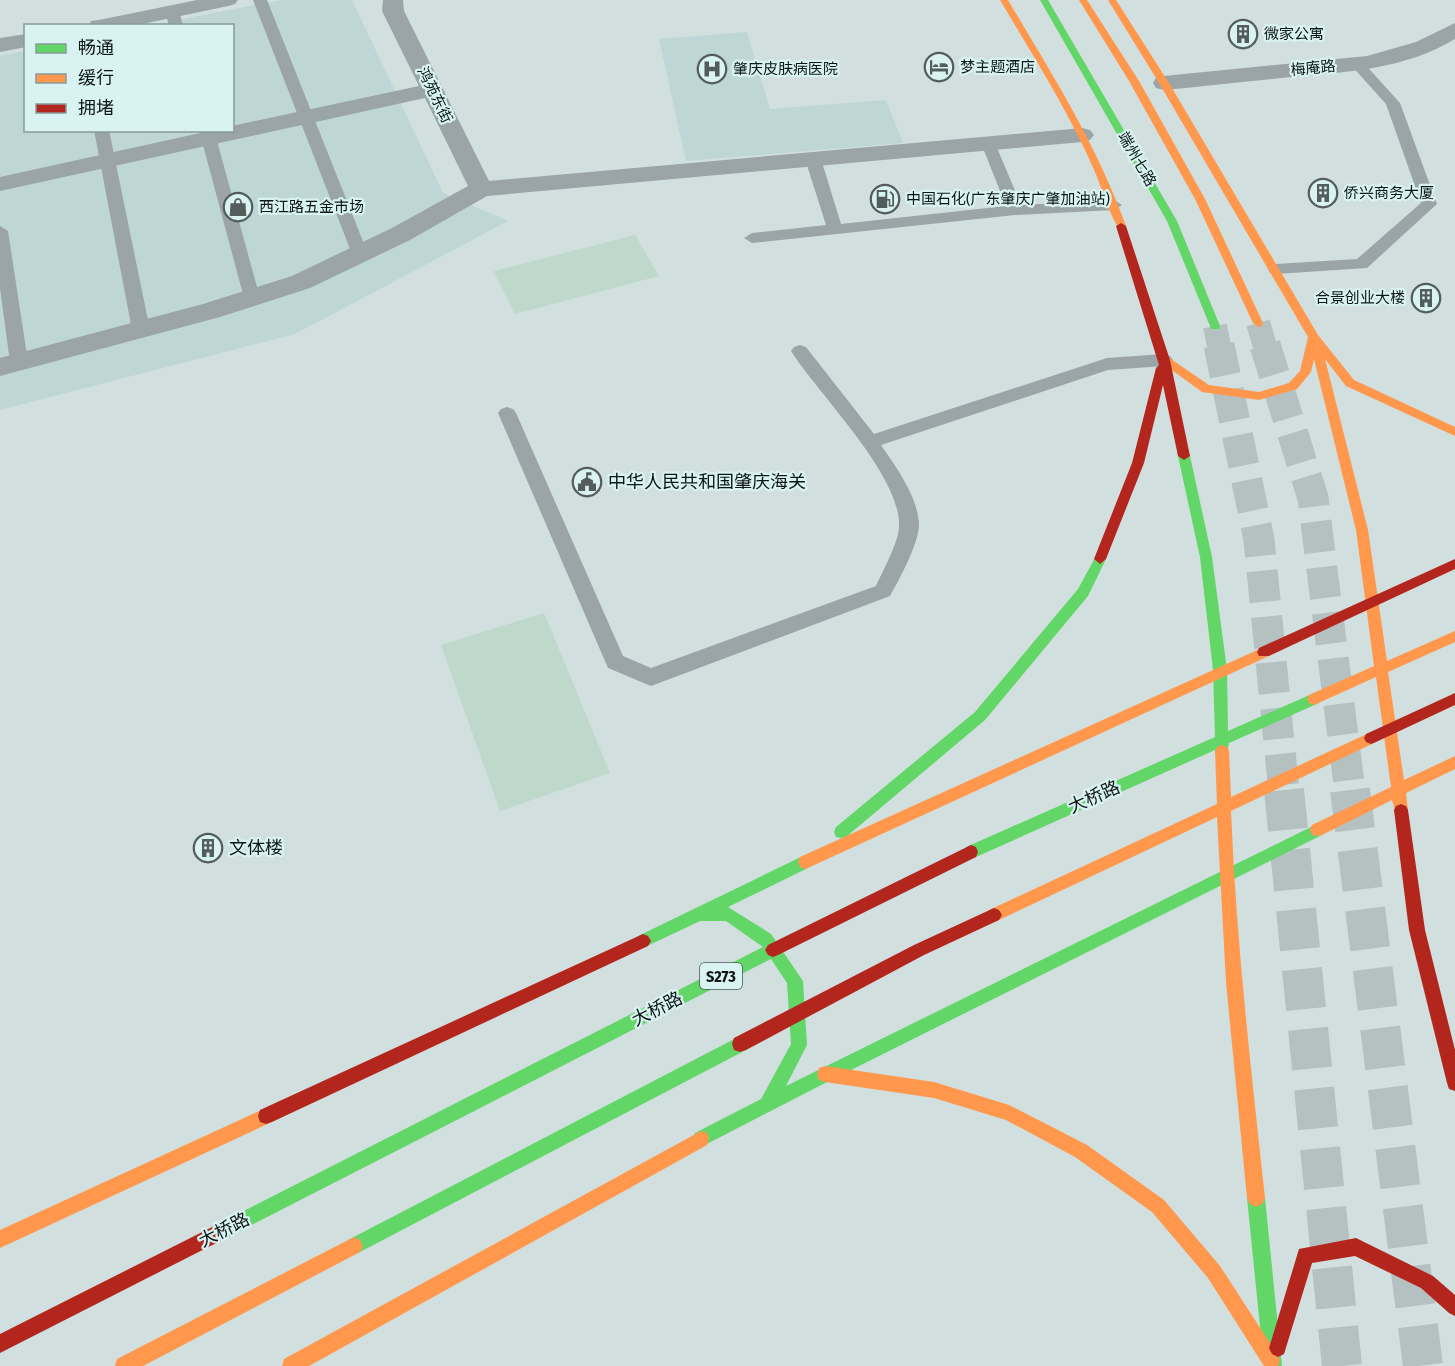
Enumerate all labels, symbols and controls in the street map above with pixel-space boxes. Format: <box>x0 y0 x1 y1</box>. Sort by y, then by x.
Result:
building icon: 微家公寓 <box>1227 18 1259 50</box>
legend <box>24 24 234 132</box>
place label: 微家公寓 <box>1264 25 1324 43</box>
text: 畅通 <box>78 37 114 59</box>
hotel icon: 梦主题酒店 <box>923 51 955 83</box>
hospital icon: 肇庆皮肤病医院 <box>696 53 728 85</box>
street label: 梅庵路 <box>1290 57 1336 79</box>
place label: 梦主题酒店 <box>960 58 1035 76</box>
place label: 肇庆皮肤病医院 <box>733 60 838 78</box>
street label: 鸿苑东街 <box>414 64 456 126</box>
text: 缓行 <box>78 67 114 89</box>
text: 拥堵 <box>78 97 114 119</box>
street label: 端州七路 <box>1114 129 1160 189</box>
building icon: 侨兴商务大厦 <box>1307 177 1339 209</box>
fuel station icon: 中国石化(广东肇庆广肇加油站) <box>869 183 901 215</box>
place label: 侨兴商务大厦 <box>1344 184 1434 202</box>
place label: 中国石化(广东肇庆广肇加油站) <box>906 190 1110 208</box>
shop icon: 西江路五金市场 <box>222 191 254 223</box>
place label: 西江路五金市场 <box>259 198 364 216</box>
building icon: 合景创业大楼 <box>1410 282 1442 314</box>
place label: 合景创业大楼 <box>1315 289 1405 307</box>
public building icon: 中华人民共和国肇庆海关 <box>571 466 603 498</box>
place label: 中华人民共和国肇庆海关 <box>608 471 806 493</box>
street label: 大桥路 <box>1065 776 1123 818</box>
building icon: 文体楼 <box>192 832 224 864</box>
place label: 文体楼 <box>229 837 283 859</box>
road number: S273 <box>700 963 742 989</box>
street label: 大桥路 <box>628 987 686 1031</box>
street label: 大桥路 <box>195 1208 253 1252</box>

